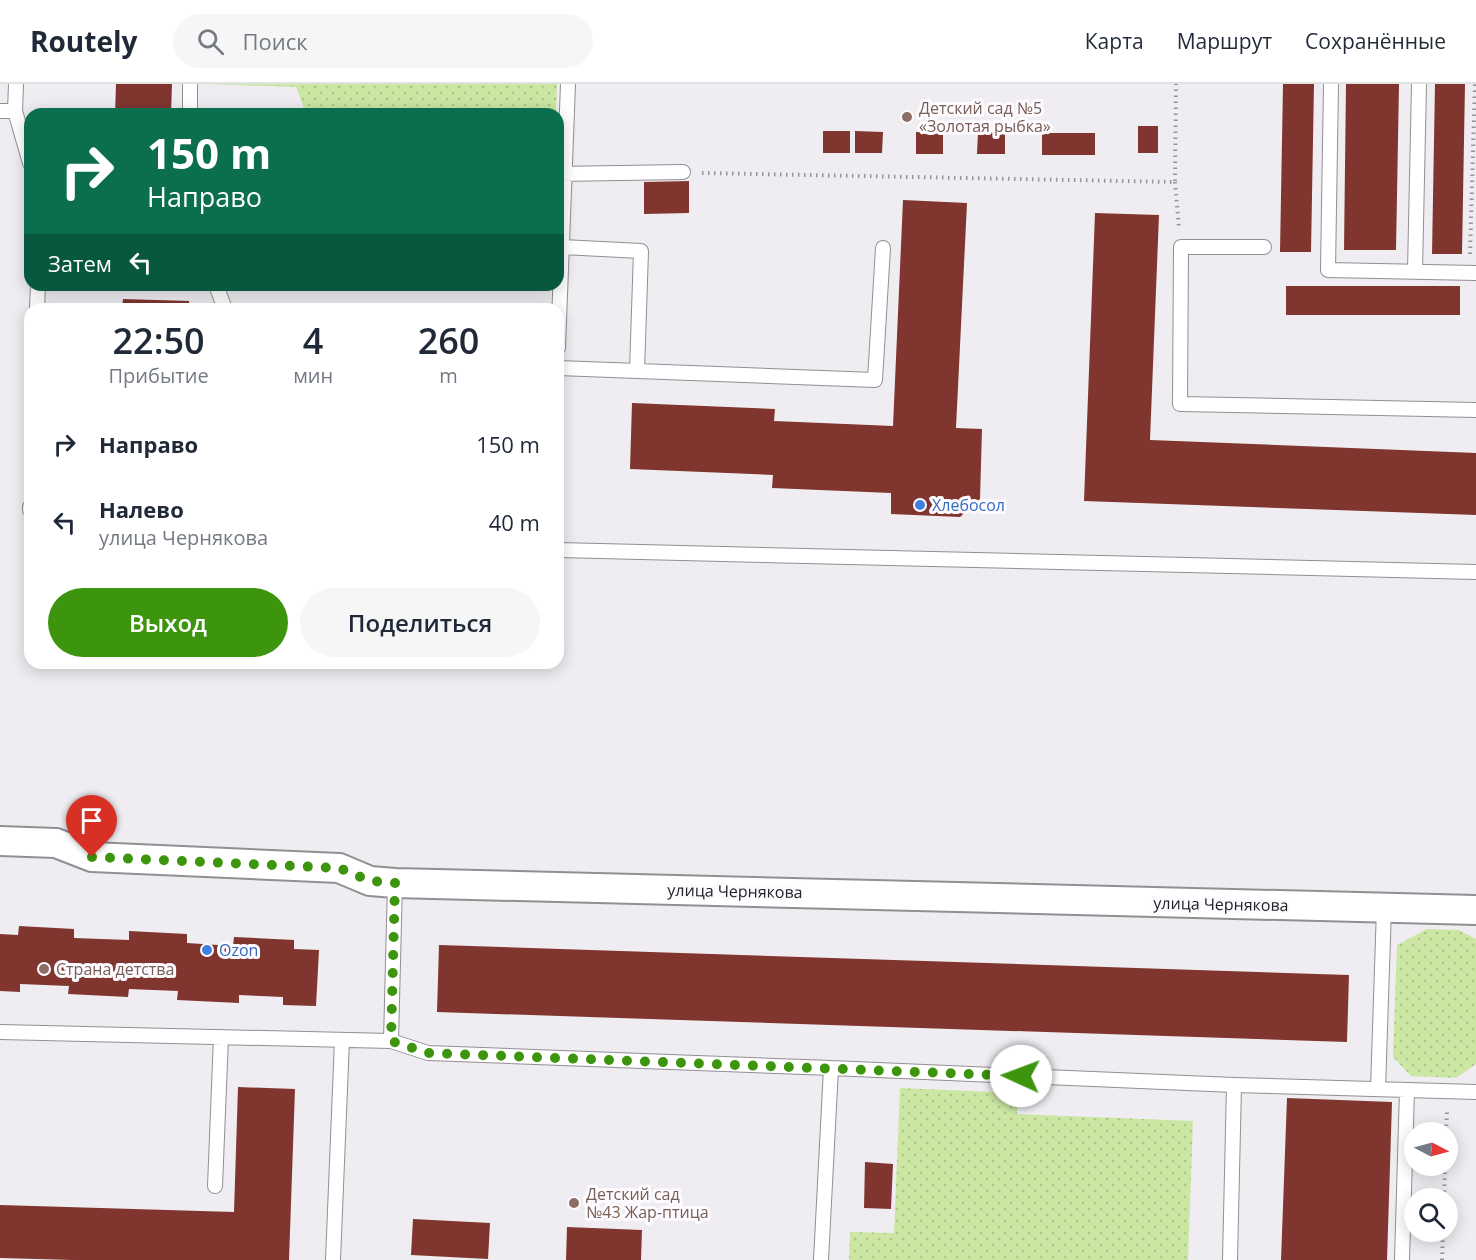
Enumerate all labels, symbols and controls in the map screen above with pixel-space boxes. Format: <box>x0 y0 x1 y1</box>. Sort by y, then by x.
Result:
search box <box>173 14 593 68</box>
text: Routely <box>30 22 137 60</box>
icon: search <box>194 25 227 58</box>
text: Поиск <box>242 26 308 56</box>
text: Карта <box>1085 27 1144 55</box>
text: Маршрут <box>1177 27 1272 55</box>
text: Сохранённые <box>1305 27 1446 55</box>
place label: Детский сад №5 «Золотая рыбка» <box>919 97 1051 137</box>
marker: Детский сад №5 «Золотая рыбка» <box>900 110 914 124</box>
text: 150 m <box>147 124 271 181</box>
icon: right <box>48 132 126 210</box>
text: Направо <box>147 178 262 215</box>
icon: left <box>124 246 157 279</box>
text: Затем <box>48 248 112 278</box>
text: 22:50 <box>112 316 205 365</box>
text: 4 <box>303 316 323 365</box>
text: 260 <box>418 316 479 365</box>
text: Прибытие <box>109 362 209 389</box>
text: мин <box>293 362 333 389</box>
text: m <box>439 362 458 389</box>
icon: right <box>48 428 81 461</box>
text: Направо <box>99 429 198 459</box>
text: 150 m <box>476 429 540 459</box>
text: Налево <box>99 494 184 524</box>
place label: Хлебосол <box>932 494 1005 516</box>
marker: Хлебосол <box>913 498 927 512</box>
icon: left <box>48 506 81 539</box>
text: 40 m <box>489 507 540 537</box>
text: улица Чернякова <box>99 524 268 551</box>
button: Выход <box>48 588 288 657</box>
button: Поделиться <box>300 588 540 657</box>
pin <box>66 795 117 857</box>
icon: arrive <box>75 804 108 837</box>
street label: улица Чернякова <box>667 879 803 903</box>
street label: улица Чернякова <box>1153 892 1289 916</box>
place label: Ozon <box>219 939 258 961</box>
marker: Ozon <box>200 943 214 957</box>
place label: Страна детства <box>56 958 174 980</box>
marker: Страна детства <box>37 962 51 976</box>
position arrow <box>989 1044 1053 1108</box>
north arrow <box>1404 1122 1458 1176</box>
map controls <box>1404 1122 1458 1242</box>
place label: Детский сад №43 Жар-птица <box>586 1183 709 1223</box>
button: search <box>1404 1188 1458 1242</box>
marker: Детский сад №43 Жар-птица <box>567 1196 581 1210</box>

